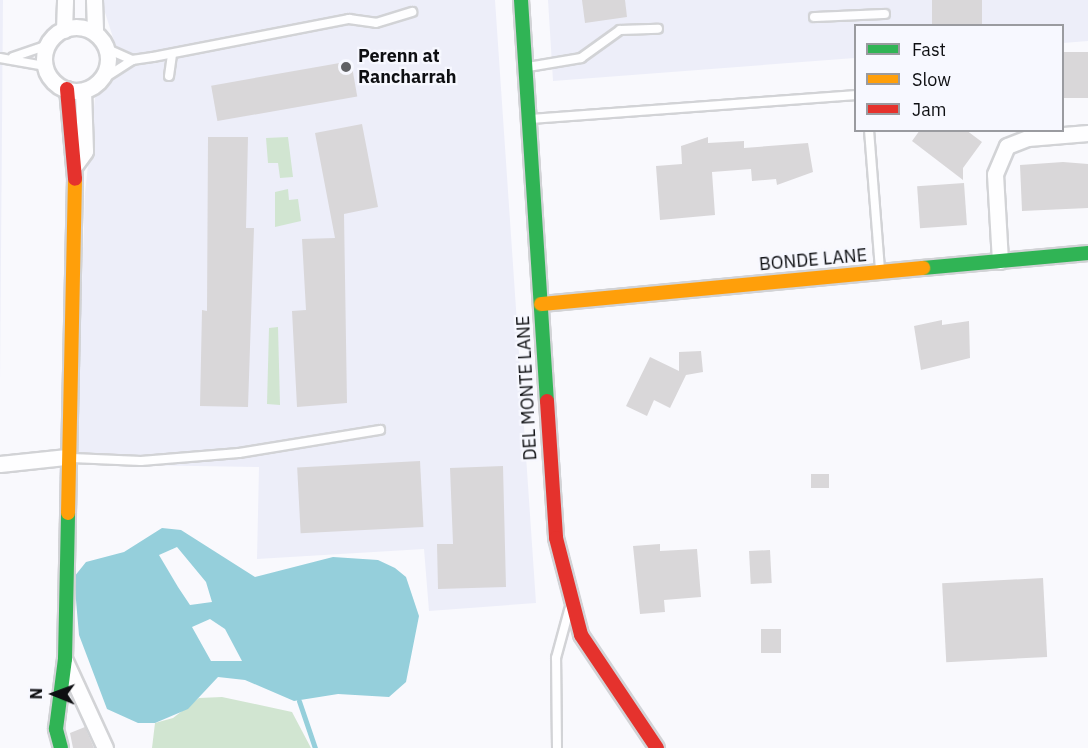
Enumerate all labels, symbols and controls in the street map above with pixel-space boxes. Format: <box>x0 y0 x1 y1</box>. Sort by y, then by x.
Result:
legend <box>854 24 1064 132</box>
text: Fast <box>912 38 946 61</box>
place label: Perenn at Rancharrah <box>358 46 456 88</box>
marker: Perenn at Rancharrah <box>339 60 353 74</box>
text: Slow <box>912 68 951 91</box>
text: Jam <box>912 98 947 121</box>
street label: BONDE LANE <box>758 245 868 275</box>
street label: DEL MONTE LANE <box>512 315 542 461</box>
north arrow <box>24 664 84 724</box>
text: N <box>26 688 46 700</box>

